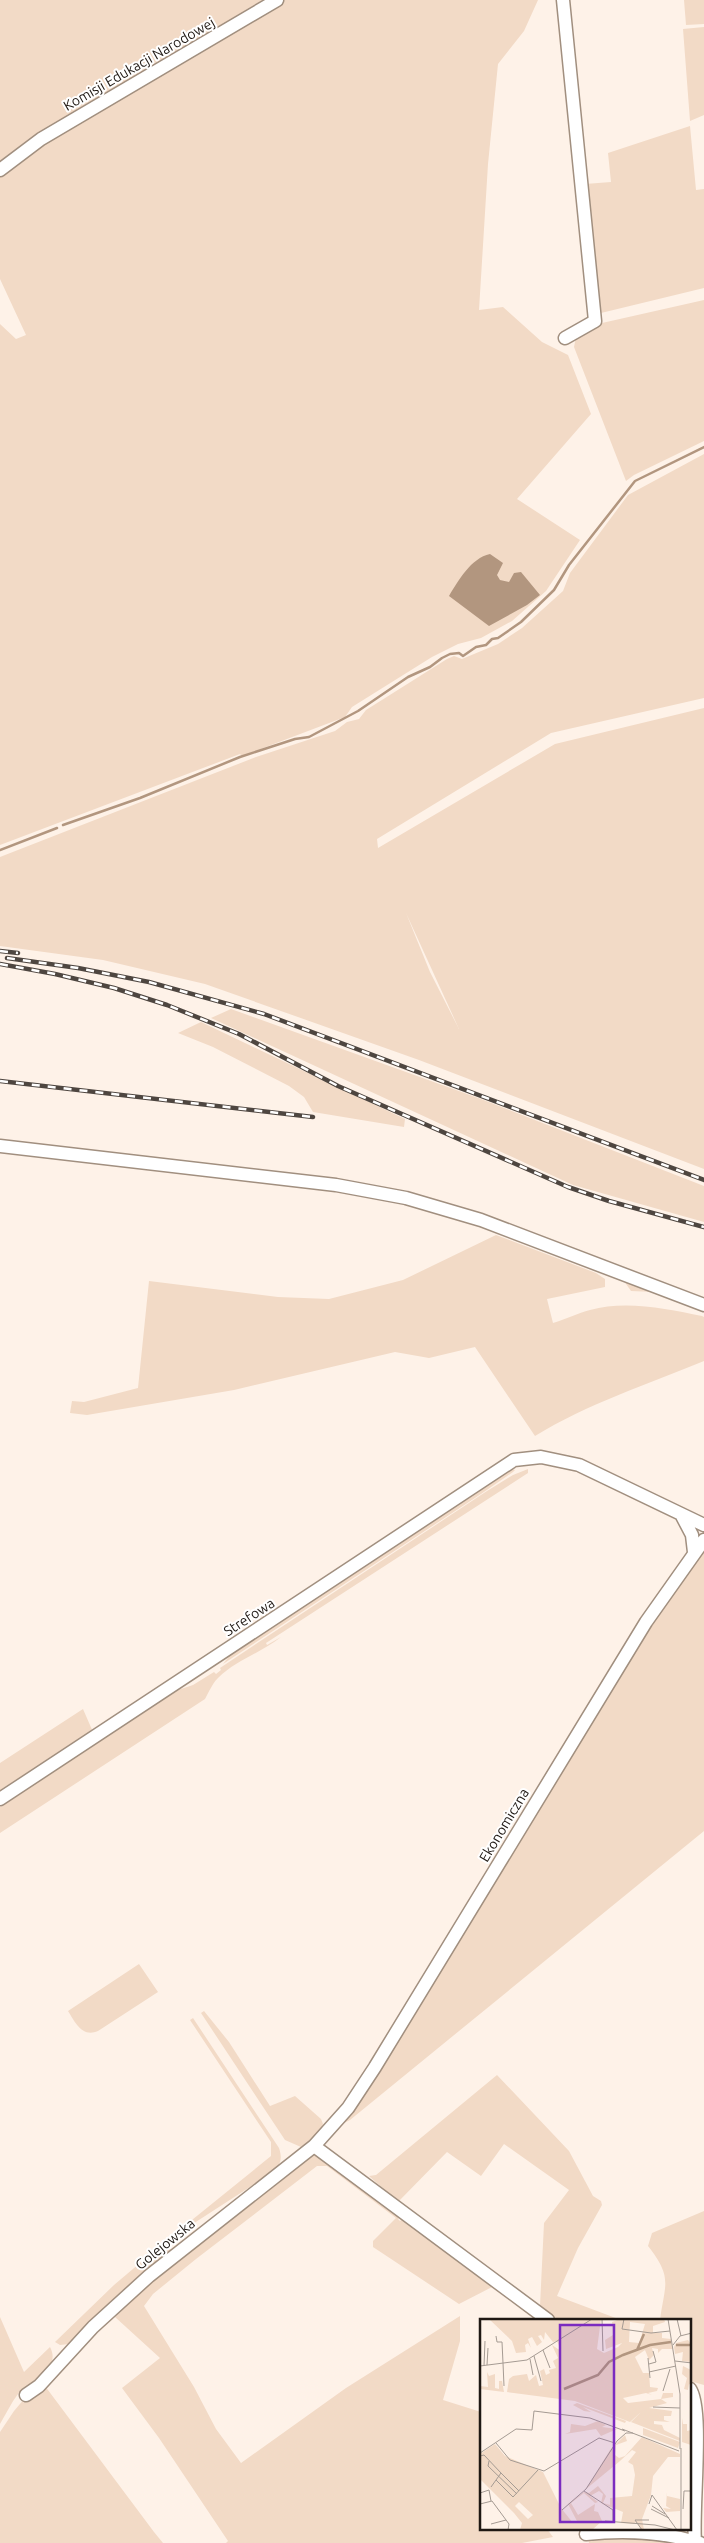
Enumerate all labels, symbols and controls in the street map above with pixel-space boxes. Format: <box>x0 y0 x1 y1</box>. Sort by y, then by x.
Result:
street label: Komisji Edukacji Narodowej <box>61 14 217 114</box>
street label: Strefowa <box>221 1595 277 1639</box>
street label: Ekonomiczna <box>476 1785 532 1865</box>
street label: Golejowska <box>132 2215 198 2273</box>
inset map <box>480 2319 692 2530</box>

